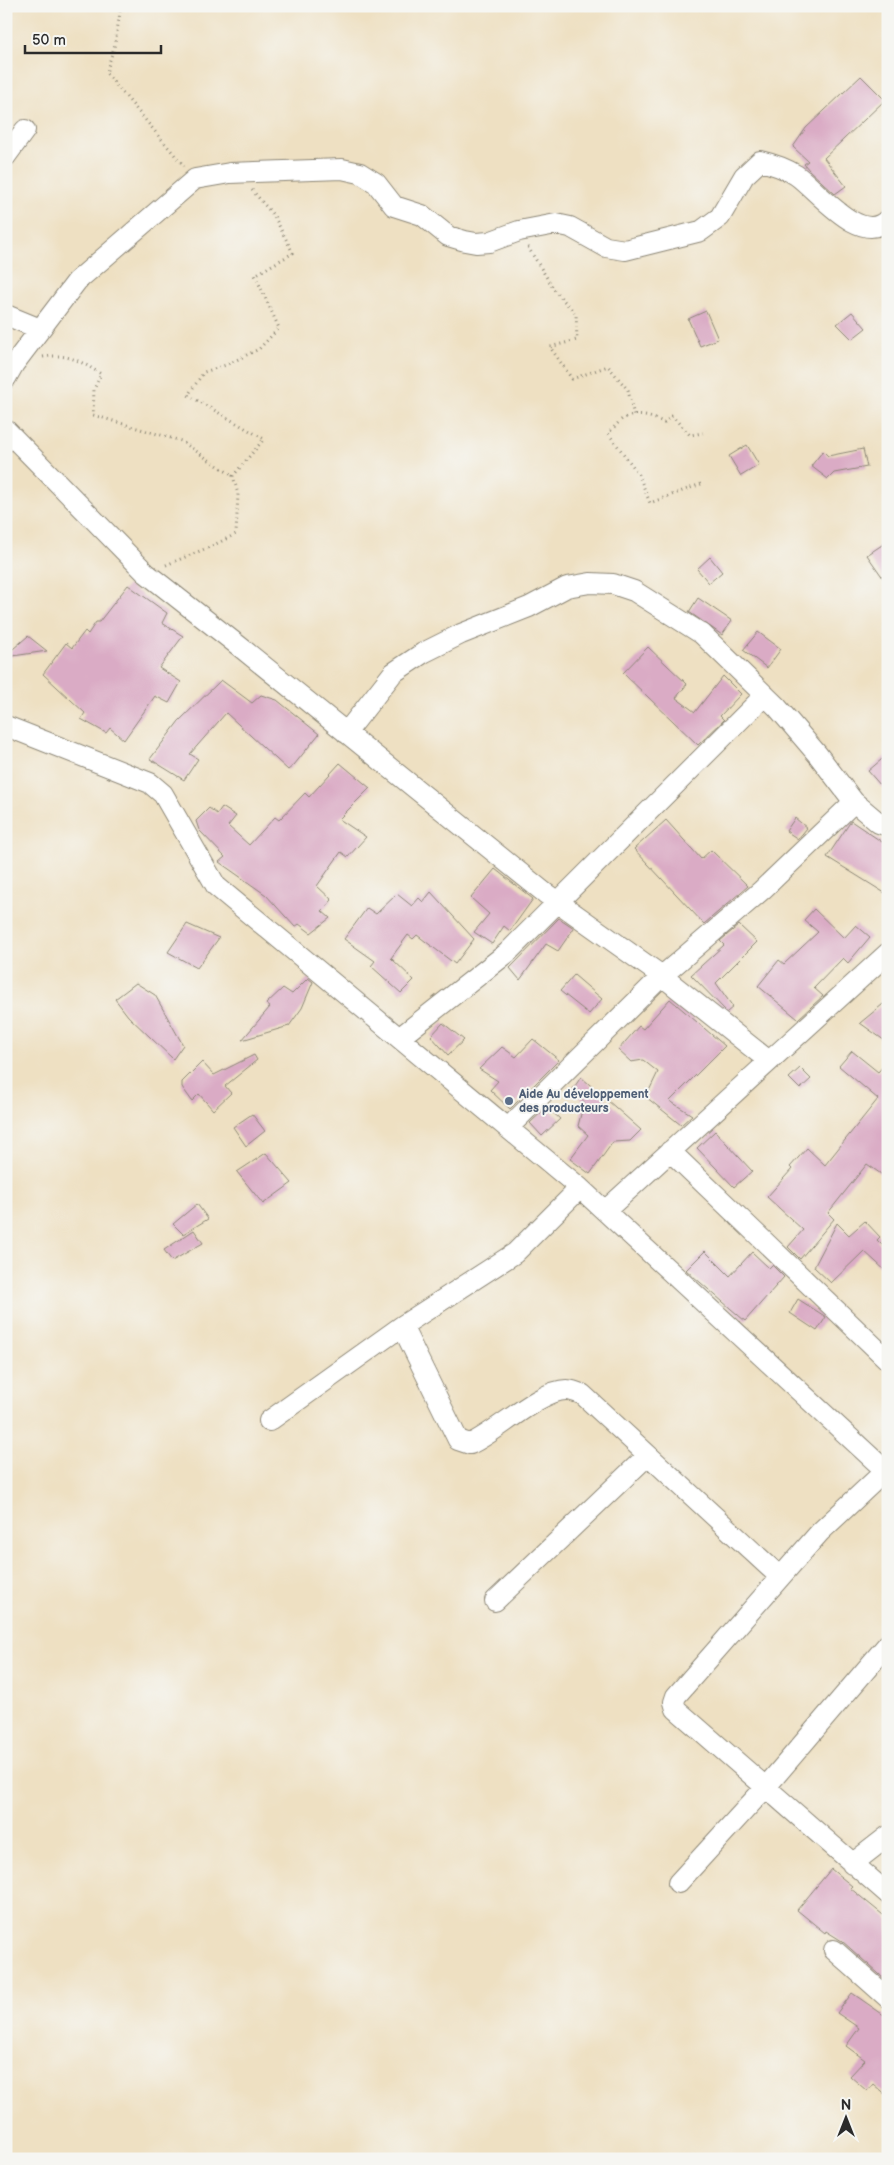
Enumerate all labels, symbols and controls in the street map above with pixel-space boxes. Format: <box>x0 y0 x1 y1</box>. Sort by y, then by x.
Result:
scale bar <box>25 22 161 54</box>
text: 50 m <box>32 31 66 50</box>
place label: Aide Au développement des producteurs <box>518 1087 648 1116</box>
marker: Aide Au développement des producteurs <box>503 1095 515 1107</box>
north arrow <box>822 2092 872 2142</box>
text: N <box>841 2097 851 2114</box>

